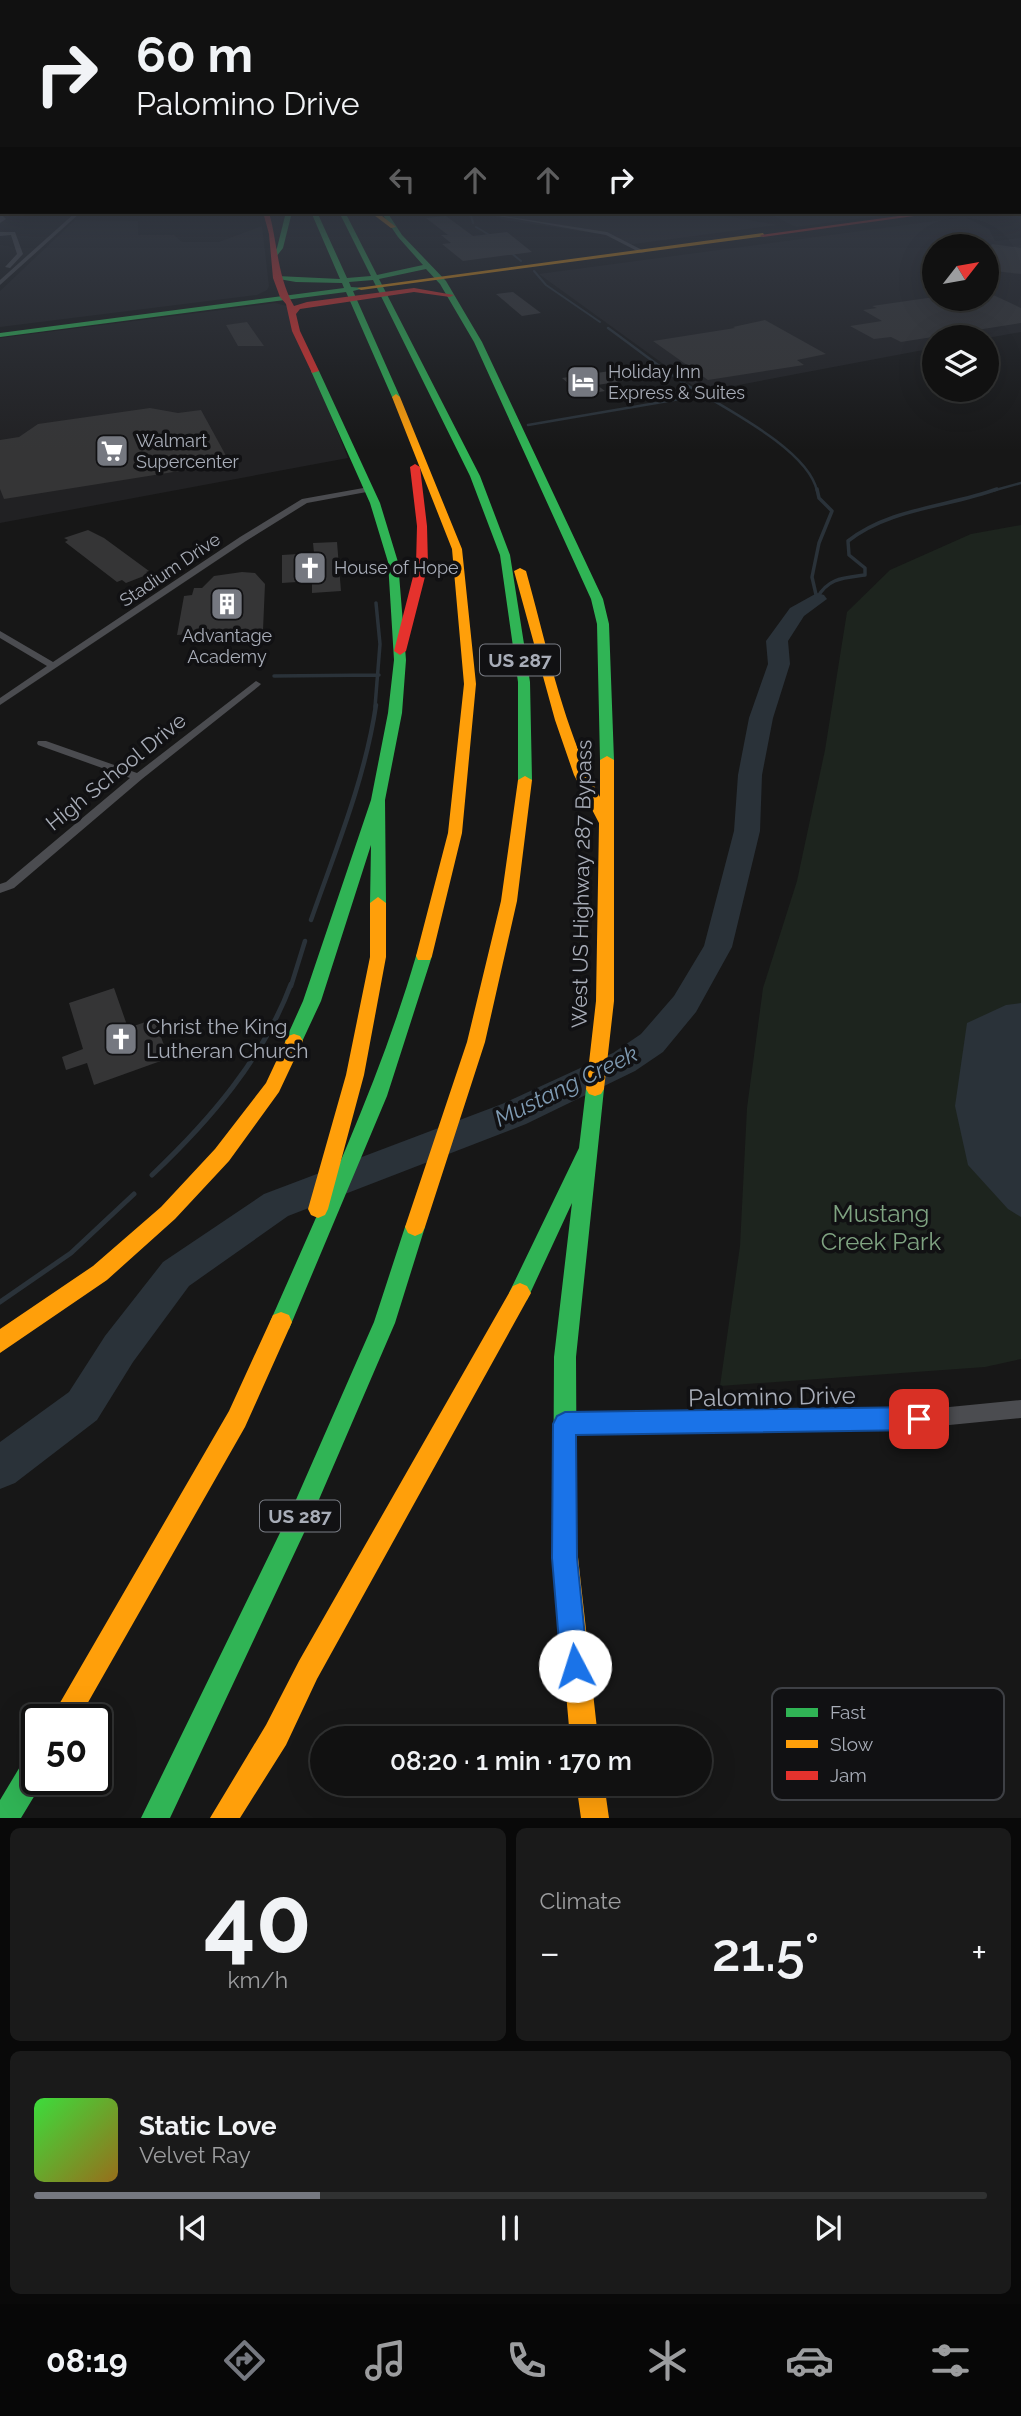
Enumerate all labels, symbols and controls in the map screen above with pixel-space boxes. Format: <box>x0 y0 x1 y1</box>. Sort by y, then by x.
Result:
text: 60 m <box>136 26 253 83</box>
icon: right <box>21 28 112 119</box>
text: Palomino Drive <box>136 85 360 122</box>
icon: left <box>383 161 421 199</box>
icon: ahead <box>456 161 494 199</box>
icon: ahead <box>529 161 567 199</box>
icon: right <box>602 161 640 199</box>
north arrow <box>922 234 999 312</box>
map controls <box>922 234 999 402</box>
button: layers <box>922 325 999 402</box>
place label: Holiday Inn Express & Suites <box>608 361 745 403</box>
hotel icon: Holiday Inn Express & Suites <box>564 363 602 401</box>
place label: Walmart Supercenter <box>136 430 240 472</box>
supermarket icon: Walmart Supercenter <box>93 432 131 470</box>
street label: Stadium Drive <box>116 528 224 611</box>
church icon: House of Hope <box>291 549 329 587</box>
place label: House of Hope <box>334 557 459 578</box>
building icon: Advantage Academy <box>208 585 246 623</box>
place label: Advantage Academy <box>182 625 273 667</box>
road number: US 287 <box>480 645 560 676</box>
street label: High School Drive <box>41 708 191 836</box>
street label: West US Highway 287 Bypass <box>566 740 597 1028</box>
place label: Christ the King Lutheran Church <box>146 1014 309 1063</box>
church icon: Christ the King Lutheran Church <box>102 1020 140 1058</box>
water label: Mustang Creek <box>490 1039 642 1132</box>
park label: Mustang Creek Park <box>821 1199 942 1256</box>
street label: Palomino Drive <box>688 1381 856 1412</box>
pin <box>889 1389 949 1449</box>
icon: arrive <box>900 1400 938 1438</box>
road number: US 287 <box>260 1500 340 1532</box>
position arrow <box>538 1629 612 1703</box>
legend <box>772 1688 1004 1800</box>
text: Fast <box>830 1701 866 1723</box>
speed limit sign: 50 <box>21 1704 112 1795</box>
text: Slow <box>830 1733 874 1755</box>
text: 08:20 · 1 min · 170 m <box>390 1746 632 1776</box>
text: Jam <box>830 1764 867 1786</box>
text: 40 <box>204 1867 312 1974</box>
text: Climate <box>540 1887 621 1914</box>
text: 21.5° <box>712 1922 819 1983</box>
text: − <box>540 1930 560 1975</box>
text: + <box>971 1930 987 1975</box>
text: km/h <box>227 1966 288 1993</box>
text: Static Love <box>139 2111 277 2141</box>
text: Velvet Ray <box>139 2141 251 2168</box>
icon: previous <box>174 2209 212 2247</box>
icon: pause <box>491 2209 529 2247</box>
icon: next <box>809 2209 847 2247</box>
icon: directions <box>220 2336 269 2385</box>
icon: music <box>361 2336 410 2385</box>
icon: phone <box>502 2336 551 2385</box>
icon: climate <box>643 2336 692 2385</box>
icon: car <box>785 2336 834 2385</box>
icon: filters <box>926 2336 975 2385</box>
text: 08:19 <box>46 2342 128 2379</box>

